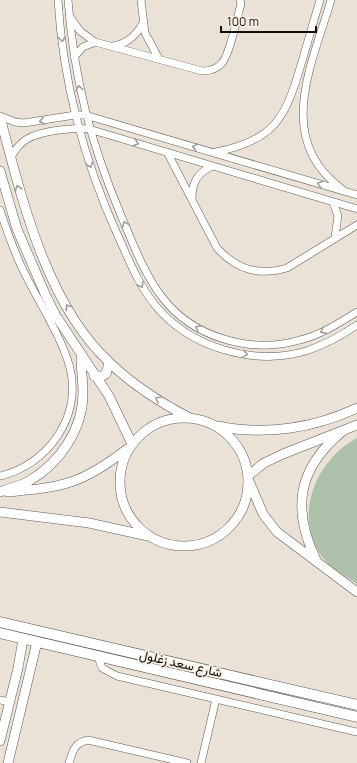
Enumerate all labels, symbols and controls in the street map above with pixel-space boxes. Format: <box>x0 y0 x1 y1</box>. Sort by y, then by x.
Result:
scale bar <box>221 8 316 34</box>
text: 100 m <box>227 13 259 30</box>
one-way arrow <box>57 36 66 42</box>
one-way arrow <box>76 85 84 91</box>
one-way arrow <box>39 116 45 124</box>
one-way arrow <box>132 138 139 147</box>
one-way arrow <box>192 143 199 152</box>
one-way arrow <box>85 162 94 169</box>
one-way arrow <box>316 180 323 189</box>
one-way arrow <box>14 184 23 191</box>
one-way arrow <box>122 221 130 229</box>
one-way arrow <box>136 281 144 288</box>
one-way arrow <box>65 305 72 312</box>
one-way arrow <box>195 325 203 332</box>
one-way arrow <box>320 326 327 334</box>
one-way arrow <box>242 349 248 358</box>
one-way arrow <box>155 397 162 404</box>
street label: شارع سعد زغلول <box>138 645 224 682</box>

